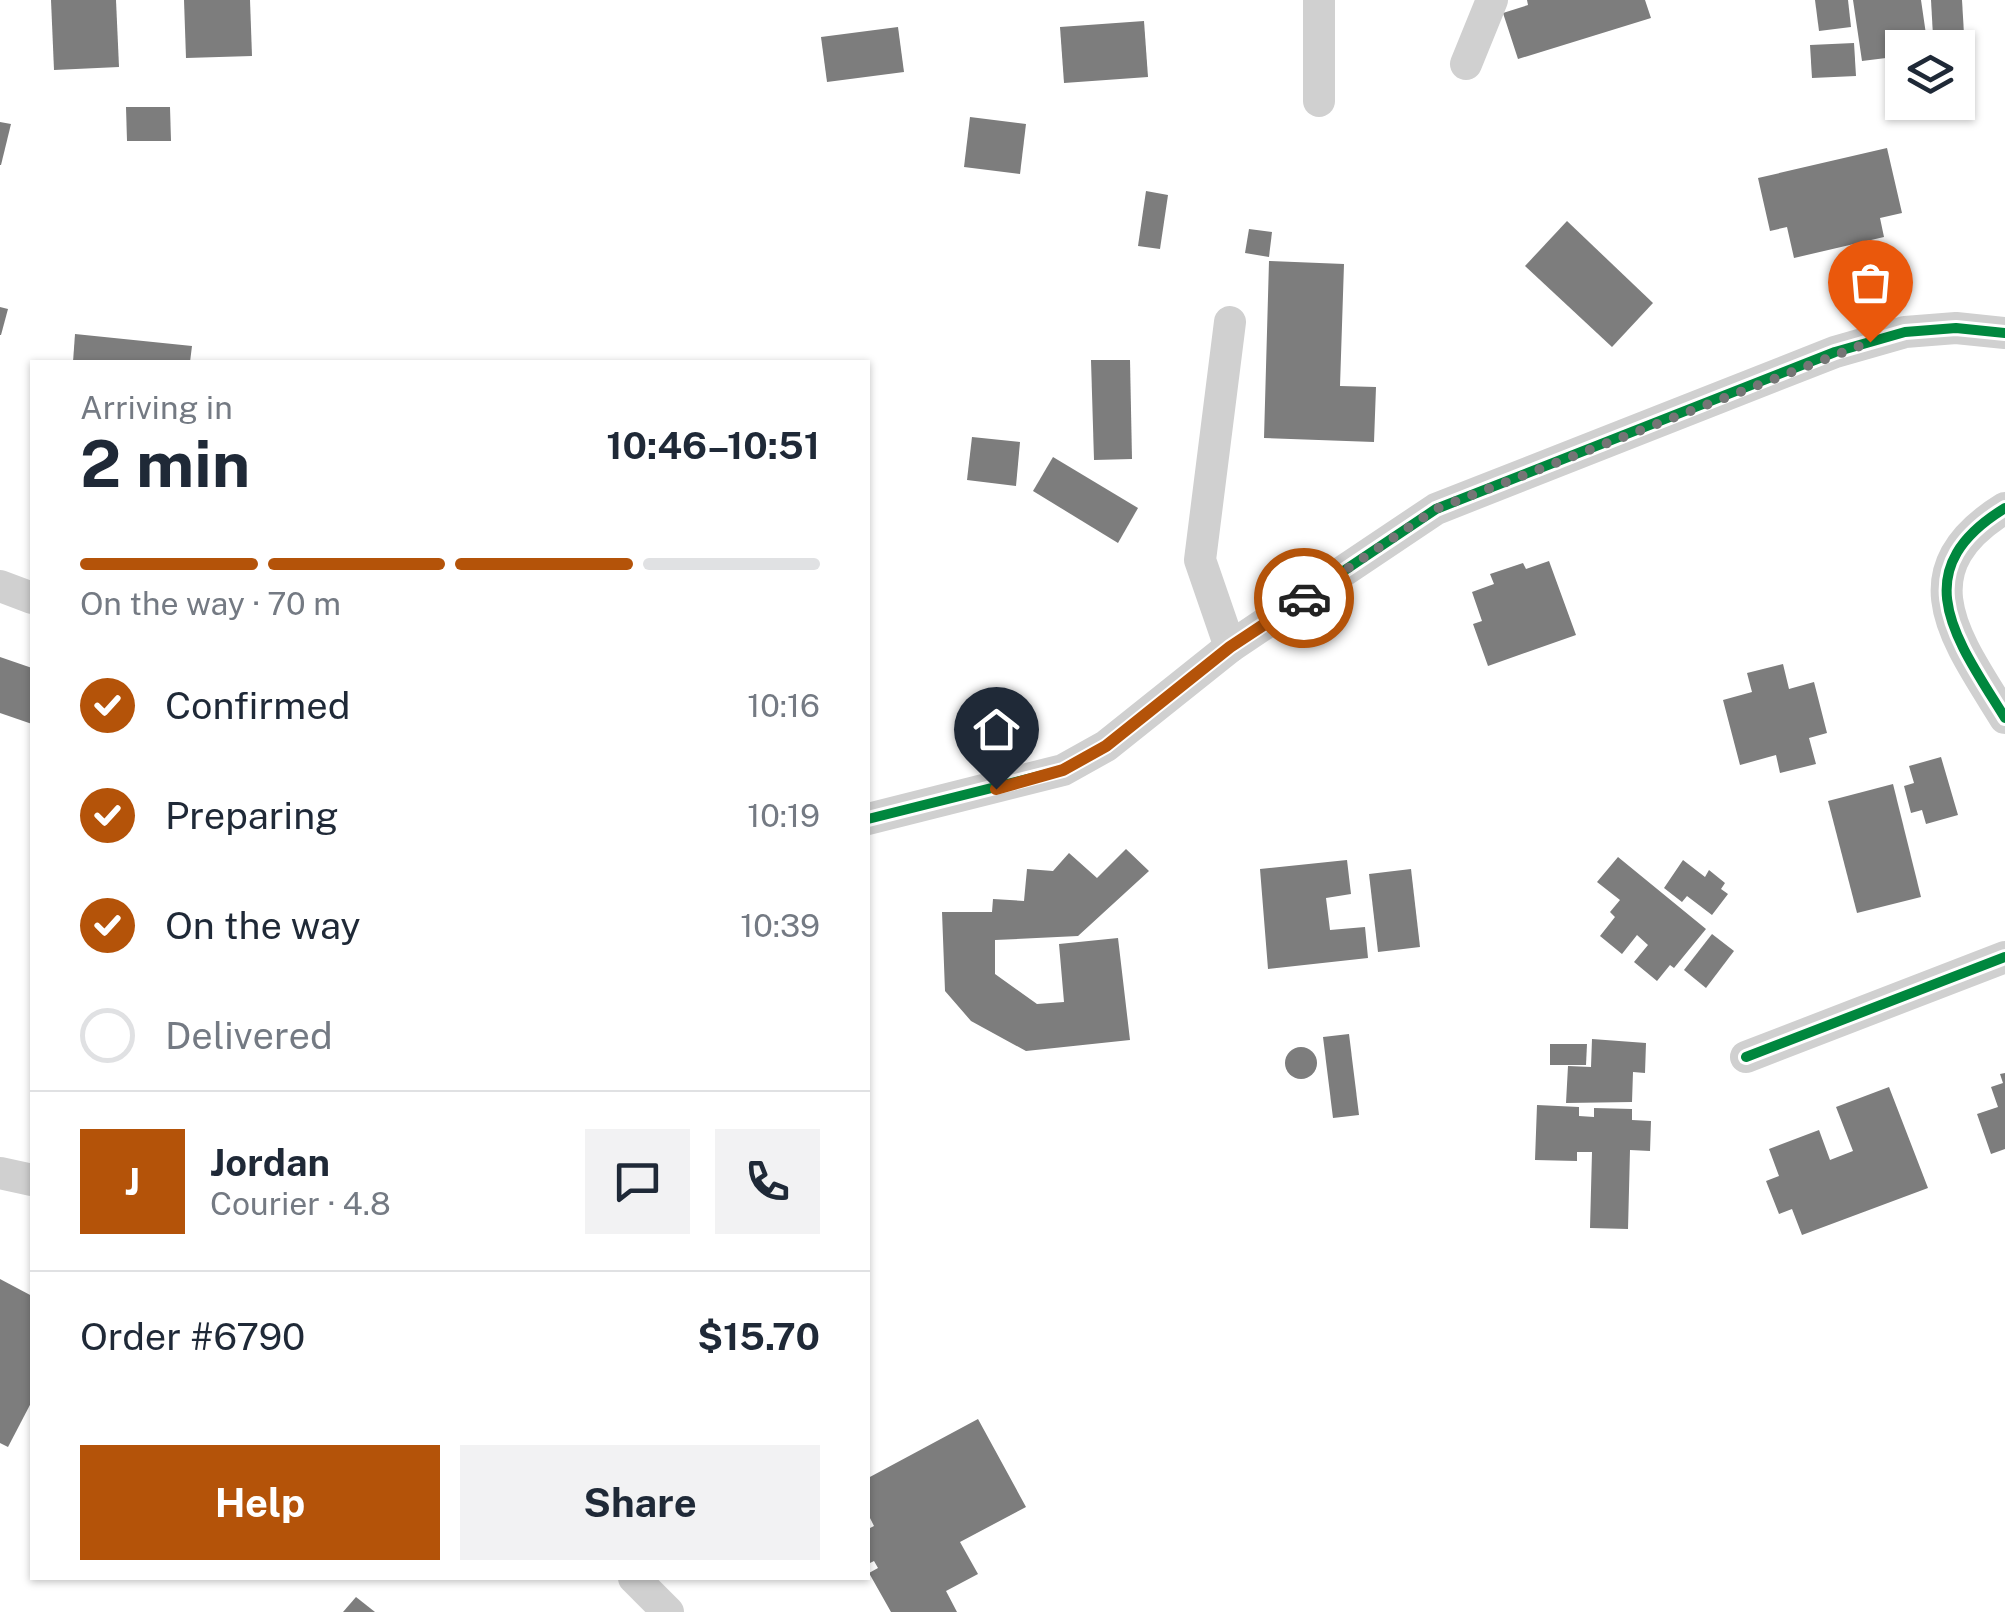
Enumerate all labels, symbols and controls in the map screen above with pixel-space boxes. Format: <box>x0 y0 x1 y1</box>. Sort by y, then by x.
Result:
map controls <box>1885 30 1975 120</box>
button: layers <box>1885 30 1975 120</box>
pin <box>1828 240 1913 343</box>
icon: bag <box>1843 255 1898 310</box>
text: Arriving in <box>80 389 233 426</box>
text: 10:46–10:51 <box>606 423 820 468</box>
text: 2 min <box>80 425 250 502</box>
courier <box>1254 548 1354 648</box>
icon: car <box>1277 571 1332 626</box>
text: On the way · 70 m <box>80 585 341 622</box>
icon: check <box>80 678 135 733</box>
text: Confirmed <box>165 683 350 728</box>
text: 10:16 <box>747 687 820 724</box>
pin <box>954 687 1039 790</box>
icon: home <box>969 702 1024 757</box>
icon: check <box>80 788 135 843</box>
text: Preparing <box>165 793 339 838</box>
text: 10:19 <box>747 797 820 834</box>
icon: check <box>80 898 135 953</box>
text: On the way <box>165 903 361 948</box>
text: 10:39 <box>740 907 820 944</box>
text: Delivered <box>165 1013 333 1058</box>
button: chat <box>585 1129 690 1234</box>
button: phone <box>715 1129 820 1234</box>
text: Jordan <box>210 1140 330 1185</box>
text: J <box>125 1159 140 1204</box>
text: Courier · 4.8 <box>210 1185 391 1222</box>
text: Order #6790 <box>80 1314 305 1359</box>
text: $15.70 <box>697 1314 820 1359</box>
button: Help <box>80 1445 440 1560</box>
button: Share <box>460 1445 820 1560</box>

